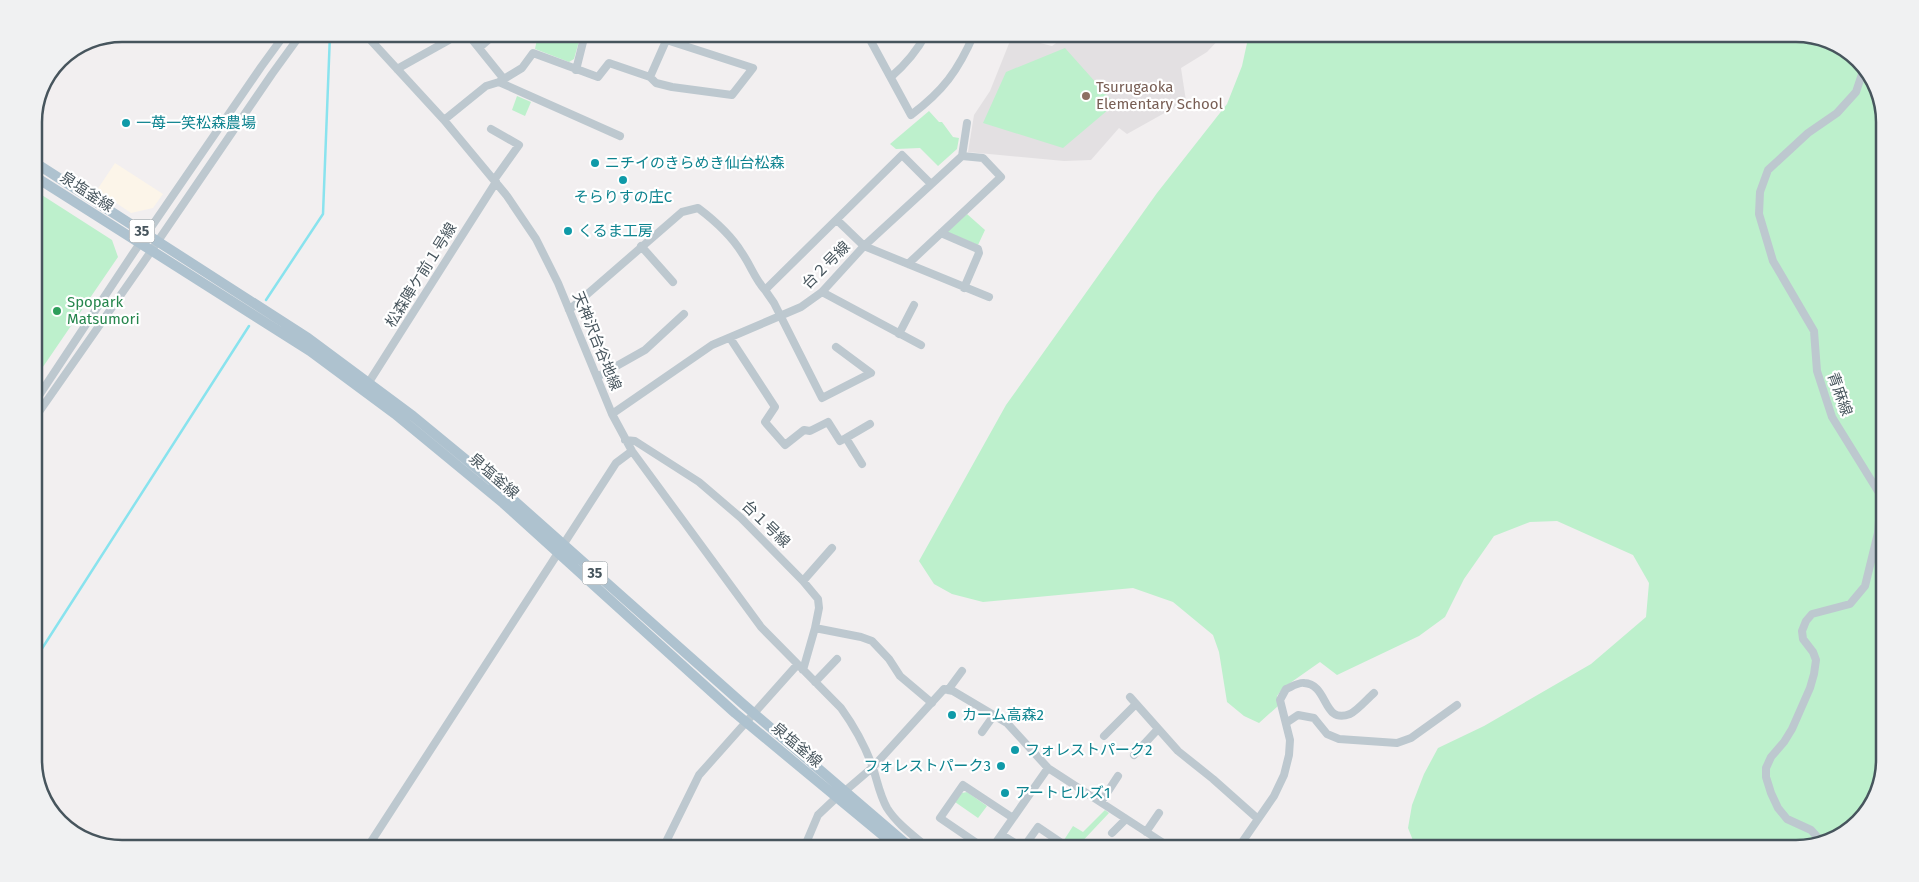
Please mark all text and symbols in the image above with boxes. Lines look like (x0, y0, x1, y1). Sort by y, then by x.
place label: Tsurugaoka Elementary School (1096, 78, 1224, 113)
marker: Tsurugaoka Elementary School (1080, 90, 1092, 102)
place label: 一苺一笑松森農場 (136, 114, 256, 132)
marker: 一苺一笑松森農場 (120, 117, 132, 129)
place label: ニチイのきらめき仙台松森 (605, 154, 785, 172)
marker: ニチイのきらめき仙台松森 (589, 157, 601, 169)
street label: 泉塩釜線 (57, 168, 117, 216)
marker: そらりすの庄C (617, 174, 629, 186)
place label: そらりすの庄C (574, 188, 673, 206)
street label: 松森陣ケ前１号線 (382, 219, 460, 331)
road number: 35 (130, 220, 154, 242)
place label: くるま工房 (578, 222, 653, 240)
marker: くるま工房 (562, 225, 574, 237)
street label: 台２号線 (798, 237, 854, 293)
street label: 天神沢台谷地線 (569, 289, 625, 393)
place label: Spopark Matsumori (67, 293, 140, 328)
marker: Spopark Matsumori (51, 305, 63, 317)
street label: 青麻線 (1824, 370, 1856, 418)
street label: 泉塩釜線 (465, 450, 523, 502)
street label: 台１号線 (738, 497, 794, 551)
road number: 35 (582, 562, 608, 584)
place label: カーム高森2 (962, 706, 1044, 724)
marker: カーム高森2 (946, 709, 958, 721)
street label: 泉塩釜線 (768, 719, 826, 771)
place label: フォレストパーク2 (1025, 741, 1152, 759)
marker: フォレストパーク2 (1009, 744, 1021, 756)
place label: フォレストパーク3 (864, 757, 991, 775)
marker: フォレストパーク3 (995, 760, 1007, 772)
place label: アートヒルズ1 (1015, 784, 1111, 802)
marker: アートヒルズ1 (999, 787, 1011, 799)

